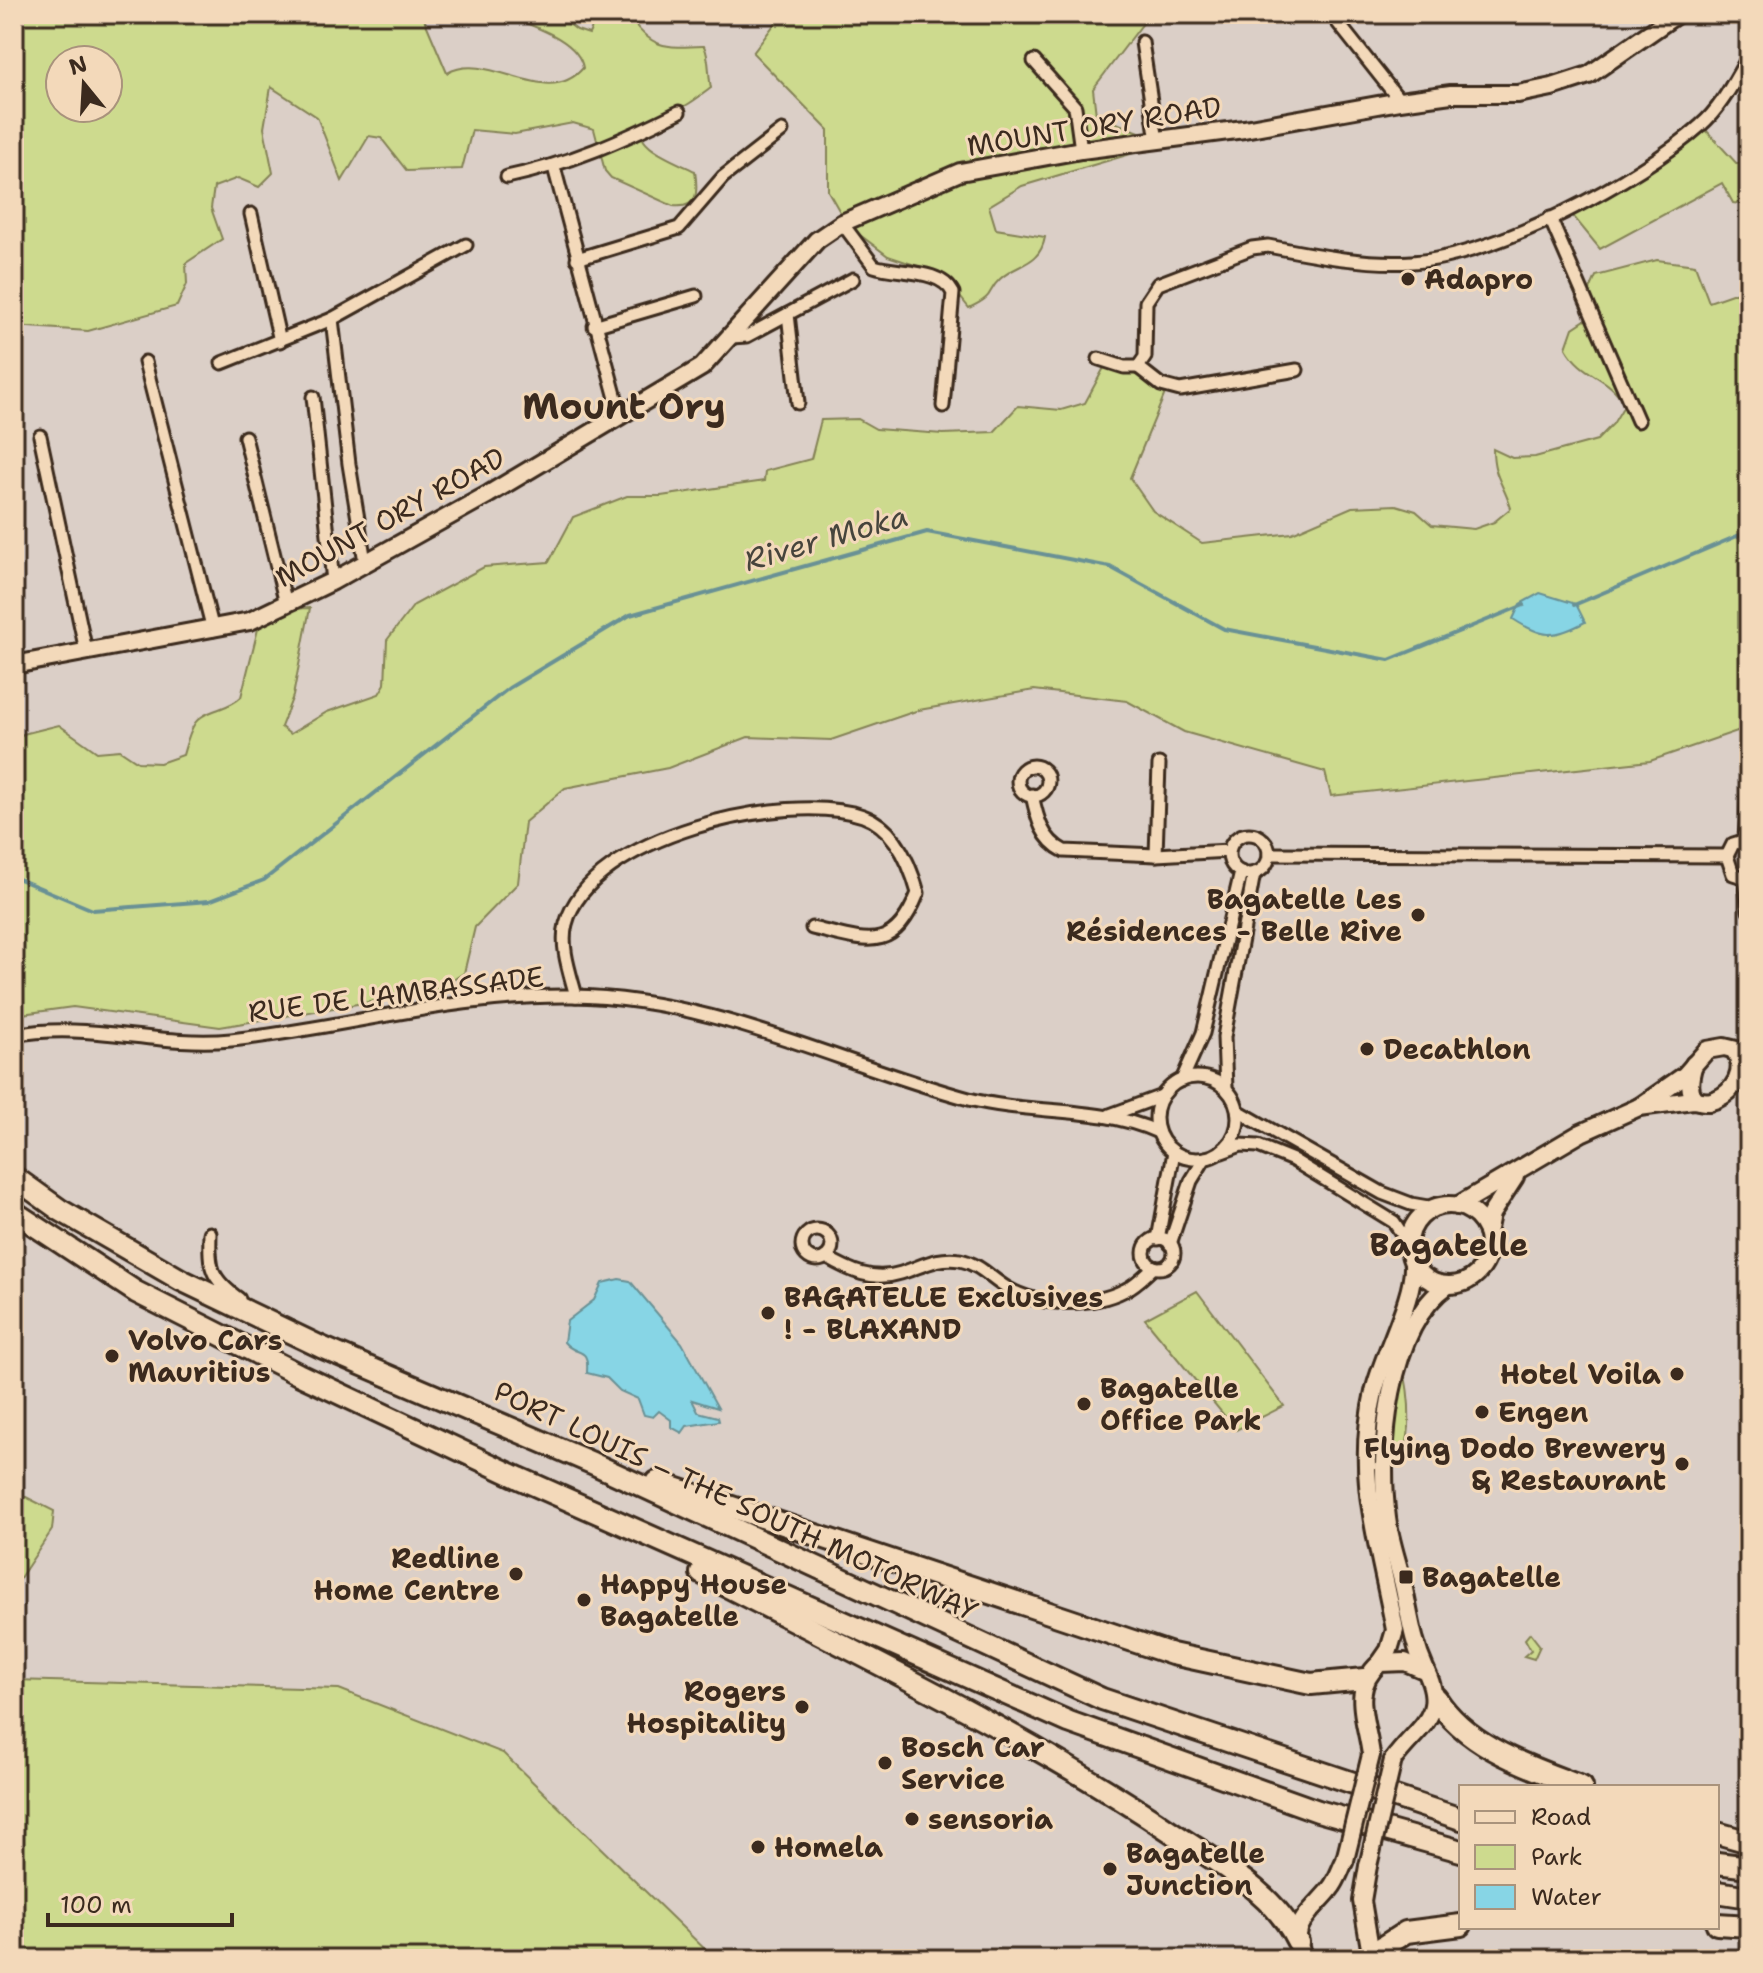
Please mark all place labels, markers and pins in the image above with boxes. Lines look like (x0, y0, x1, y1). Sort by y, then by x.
place label: Adapro (1424, 260, 1533, 298)
marker: Adapro (1399, 270, 1417, 288)
place label: Bagatelle Les Résidences - Belle Rive (1066, 880, 1402, 950)
marker: Bagatelle Les Résidences - Belle Rive (1409, 906, 1427, 924)
place label: Decathlon (1383, 1030, 1531, 1068)
marker: Decathlon (1358, 1040, 1376, 1058)
place label: BAGATELLE Exclusives ! - BLAXAND (784, 1278, 1103, 1348)
marker: BAGATELLE Exclusives ! - BLAXAND (759, 1304, 777, 1322)
place label: Volvo Cars Mauritius (128, 1321, 282, 1391)
marker: Volvo Cars Mauritius (103, 1347, 121, 1365)
place label: Hotel Voila (1500, 1355, 1661, 1393)
marker: Hotel Voila (1668, 1365, 1686, 1383)
place label: Bagatelle Office Park (1100, 1369, 1262, 1439)
place label: Engen (1498, 1393, 1588, 1431)
marker: Bagatelle Office Park (1075, 1395, 1093, 1413)
marker: Engen (1473, 1403, 1491, 1421)
place label: Flying Dodo Brewery & Restaurant (1364, 1429, 1666, 1499)
marker: Flying Dodo Brewery & Restaurant (1673, 1455, 1691, 1473)
place label: Redline Home Centre (314, 1539, 500, 1609)
place label: Bagatelle (1422, 1558, 1561, 1596)
marker: Redline Home Centre (507, 1565, 525, 1583)
place label: Happy House Bagatelle (600, 1565, 787, 1635)
marker: Bagatelle (1397, 1568, 1415, 1586)
marker: Happy House Bagatelle (575, 1591, 593, 1609)
place label: Rogers Hospitality (627, 1672, 786, 1742)
marker: Rogers Hospitality (793, 1698, 811, 1716)
place label: Bosch Car Service (901, 1728, 1045, 1798)
marker: Bosch Car Service (876, 1754, 894, 1772)
place label: sensoria (928, 1800, 1053, 1838)
marker: sensoria (903, 1810, 921, 1828)
place label: Homela (774, 1828, 883, 1866)
place label: Bagatelle Junction (1126, 1834, 1265, 1904)
marker: Homela (749, 1838, 767, 1856)
marker: Bagatelle Junction (1101, 1860, 1119, 1878)

